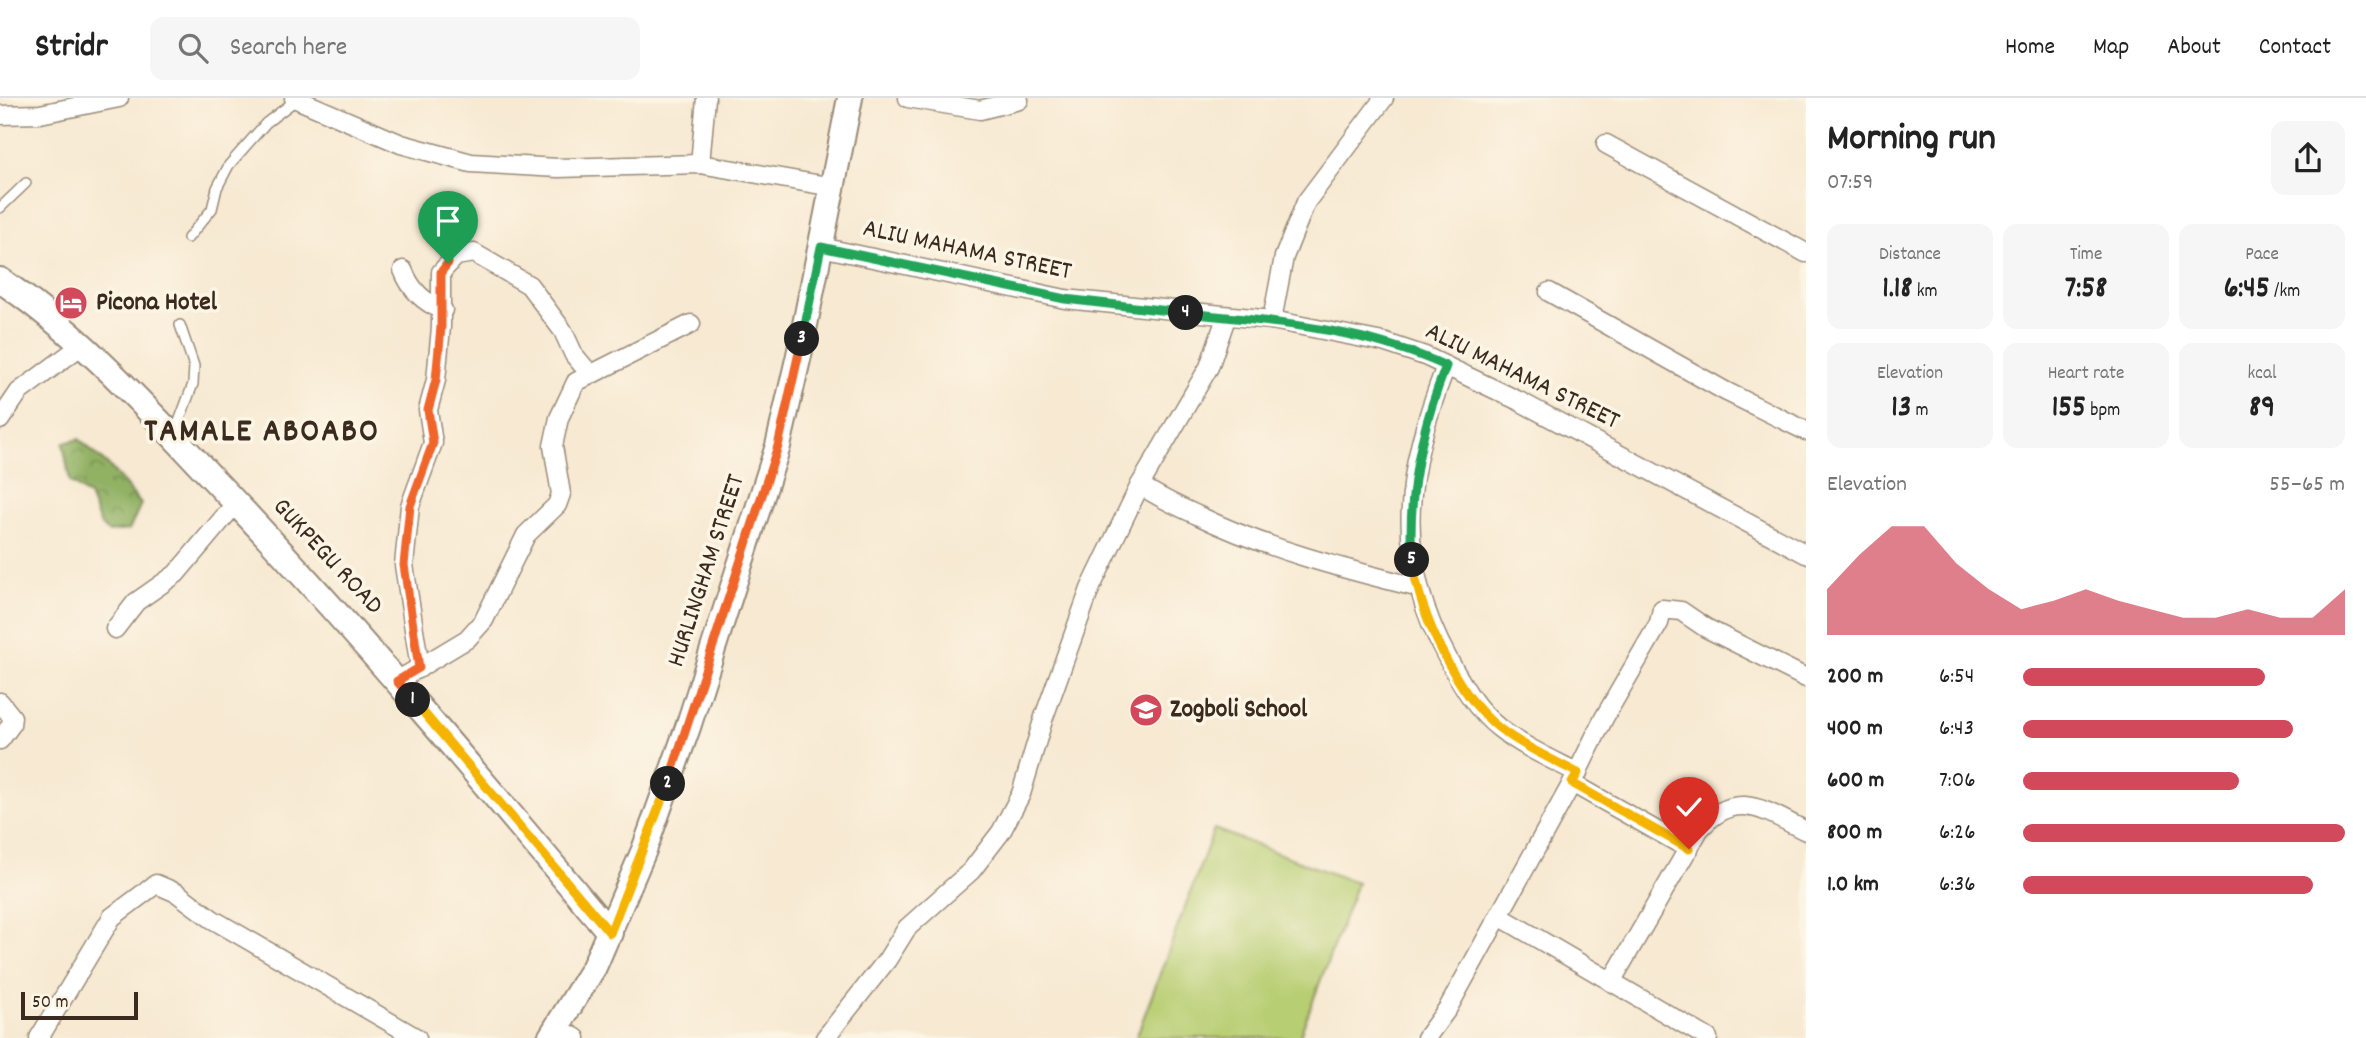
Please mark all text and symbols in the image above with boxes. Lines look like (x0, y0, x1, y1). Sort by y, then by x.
search box (150, 17, 640, 80)
text: Stridr (35, 25, 108, 72)
icon: search (174, 29, 212, 67)
text: Search here (230, 30, 347, 67)
text: Home (2005, 31, 2055, 65)
text: Map (2093, 31, 2129, 65)
text: About (2167, 31, 2221, 65)
text: Contact (2259, 31, 2331, 65)
text: Morning run (1827, 113, 1996, 168)
button: share (2271, 121, 2345, 195)
text: 07:59 (1827, 167, 1873, 200)
pin (418, 191, 478, 263)
icon: arrive (429, 202, 467, 240)
street label: ALIU MAHAMA STREET (859, 211, 1075, 291)
text: Distance (1879, 242, 1941, 269)
text: Time (2070, 242, 2102, 269)
text: Pace (2245, 242, 2279, 269)
text: 1.18 (1882, 269, 1912, 312)
text: 7:58 (2065, 269, 2107, 312)
text: 6:45 (2224, 269, 2270, 312)
text: km (1912, 279, 1938, 306)
text: /km (2270, 279, 2300, 306)
hotel icon: Picona Hotel (52, 284, 90, 322)
place label: Picona Hotel (96, 285, 218, 322)
pin: 4 (1168, 296, 1204, 330)
text: 4 (1182, 299, 1189, 326)
street label: ALIU MAHAMA STREET (1419, 314, 1626, 440)
pin: 3 (784, 322, 820, 356)
text: 3 (797, 325, 806, 352)
text: Elevation (1877, 361, 1943, 388)
text: Heart rate (2048, 361, 2124, 388)
text: kcal (2248, 361, 2276, 388)
text: 13 (1891, 388, 1911, 431)
text: 155 (2052, 388, 2086, 431)
text: 89 (2249, 388, 2275, 431)
text: m (1911, 398, 1929, 425)
text: bpm (2086, 398, 2120, 425)
district label: TAMALE ABOABO (144, 410, 380, 457)
street label: HURLINGHAM STREET (658, 469, 756, 672)
text: Elevation (1827, 469, 1907, 502)
text: 55–65 m (2269, 469, 2345, 502)
street label: GUKPEGU ROAD (263, 490, 391, 624)
pin: 5 (1394, 542, 1430, 578)
text: 5 (1407, 546, 1416, 573)
text: 200 m (1827, 661, 1883, 694)
text: 6:54 (1939, 661, 1974, 694)
pin: 1 (396, 682, 430, 718)
text: 1 (410, 686, 415, 713)
school or university icon: Zogboli School (1127, 691, 1165, 729)
place label: Zogboli School (1170, 692, 1308, 729)
text: 400 m (1827, 713, 1883, 746)
text: 6:43 (1939, 713, 1974, 746)
text: 600 m (1827, 765, 1884, 798)
text: 7:06 (1939, 765, 1975, 798)
pin: 2 (650, 766, 686, 802)
text: 2 (663, 770, 672, 797)
pin (1659, 777, 1719, 849)
icon: check (1670, 788, 1708, 826)
text: 800 m (1827, 817, 1882, 850)
text: 6:26 (1939, 817, 1975, 850)
text: 1.0 km (1827, 869, 1879, 902)
text: 6:36 (1939, 869, 1976, 902)
scale bar (21, 989, 138, 1021)
text: 50 m (32, 990, 69, 1017)

